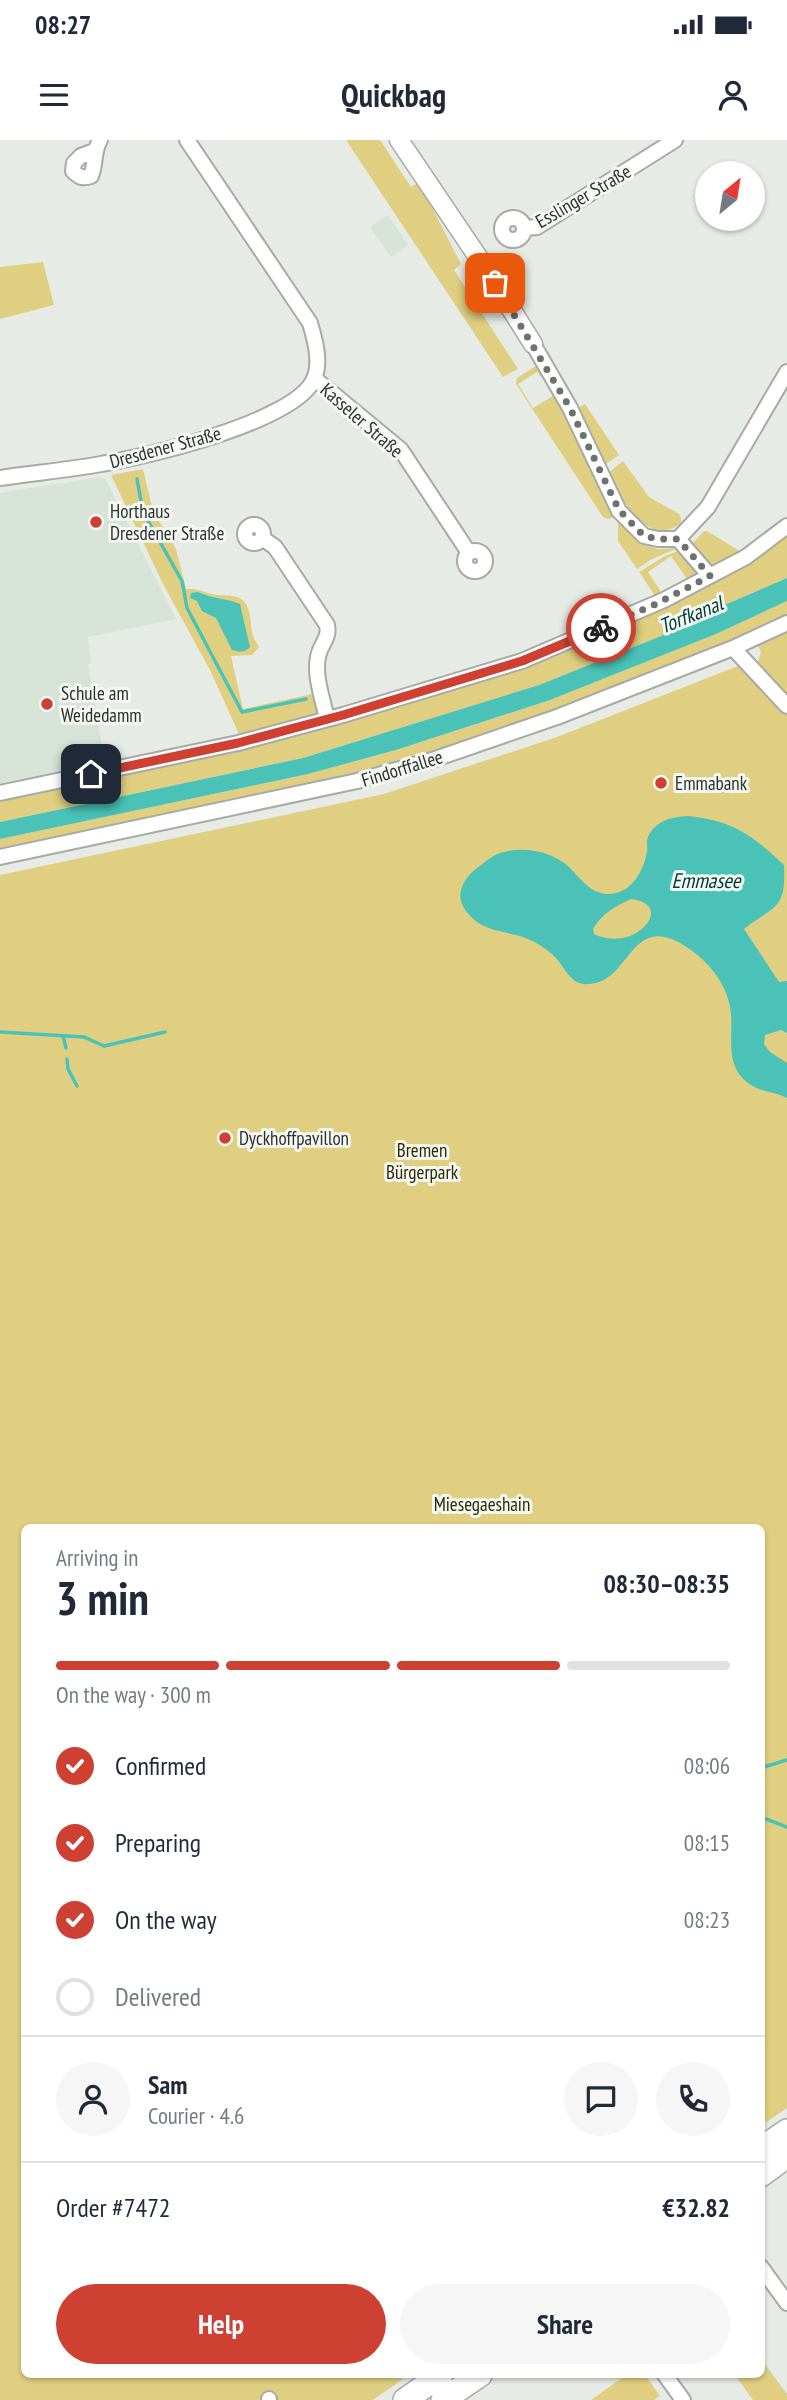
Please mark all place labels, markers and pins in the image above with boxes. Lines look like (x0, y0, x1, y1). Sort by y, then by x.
pin (465, 253, 525, 313)
place label: Horthaus Dresdener Straße (110, 499, 224, 545)
marker: Horthaus Dresdener Straße (88, 514, 104, 530)
place label: Schule am Weidedamm (61, 681, 142, 727)
marker: Schule am Weidedamm (39, 696, 55, 712)
pin (61, 744, 121, 804)
place label: Emmabank (675, 771, 748, 795)
marker: Emmabank (653, 775, 669, 791)
place label: Dyckhoffpavillon (239, 1126, 349, 1150)
marker: Dyckhoffpavillon (217, 1130, 233, 1146)

